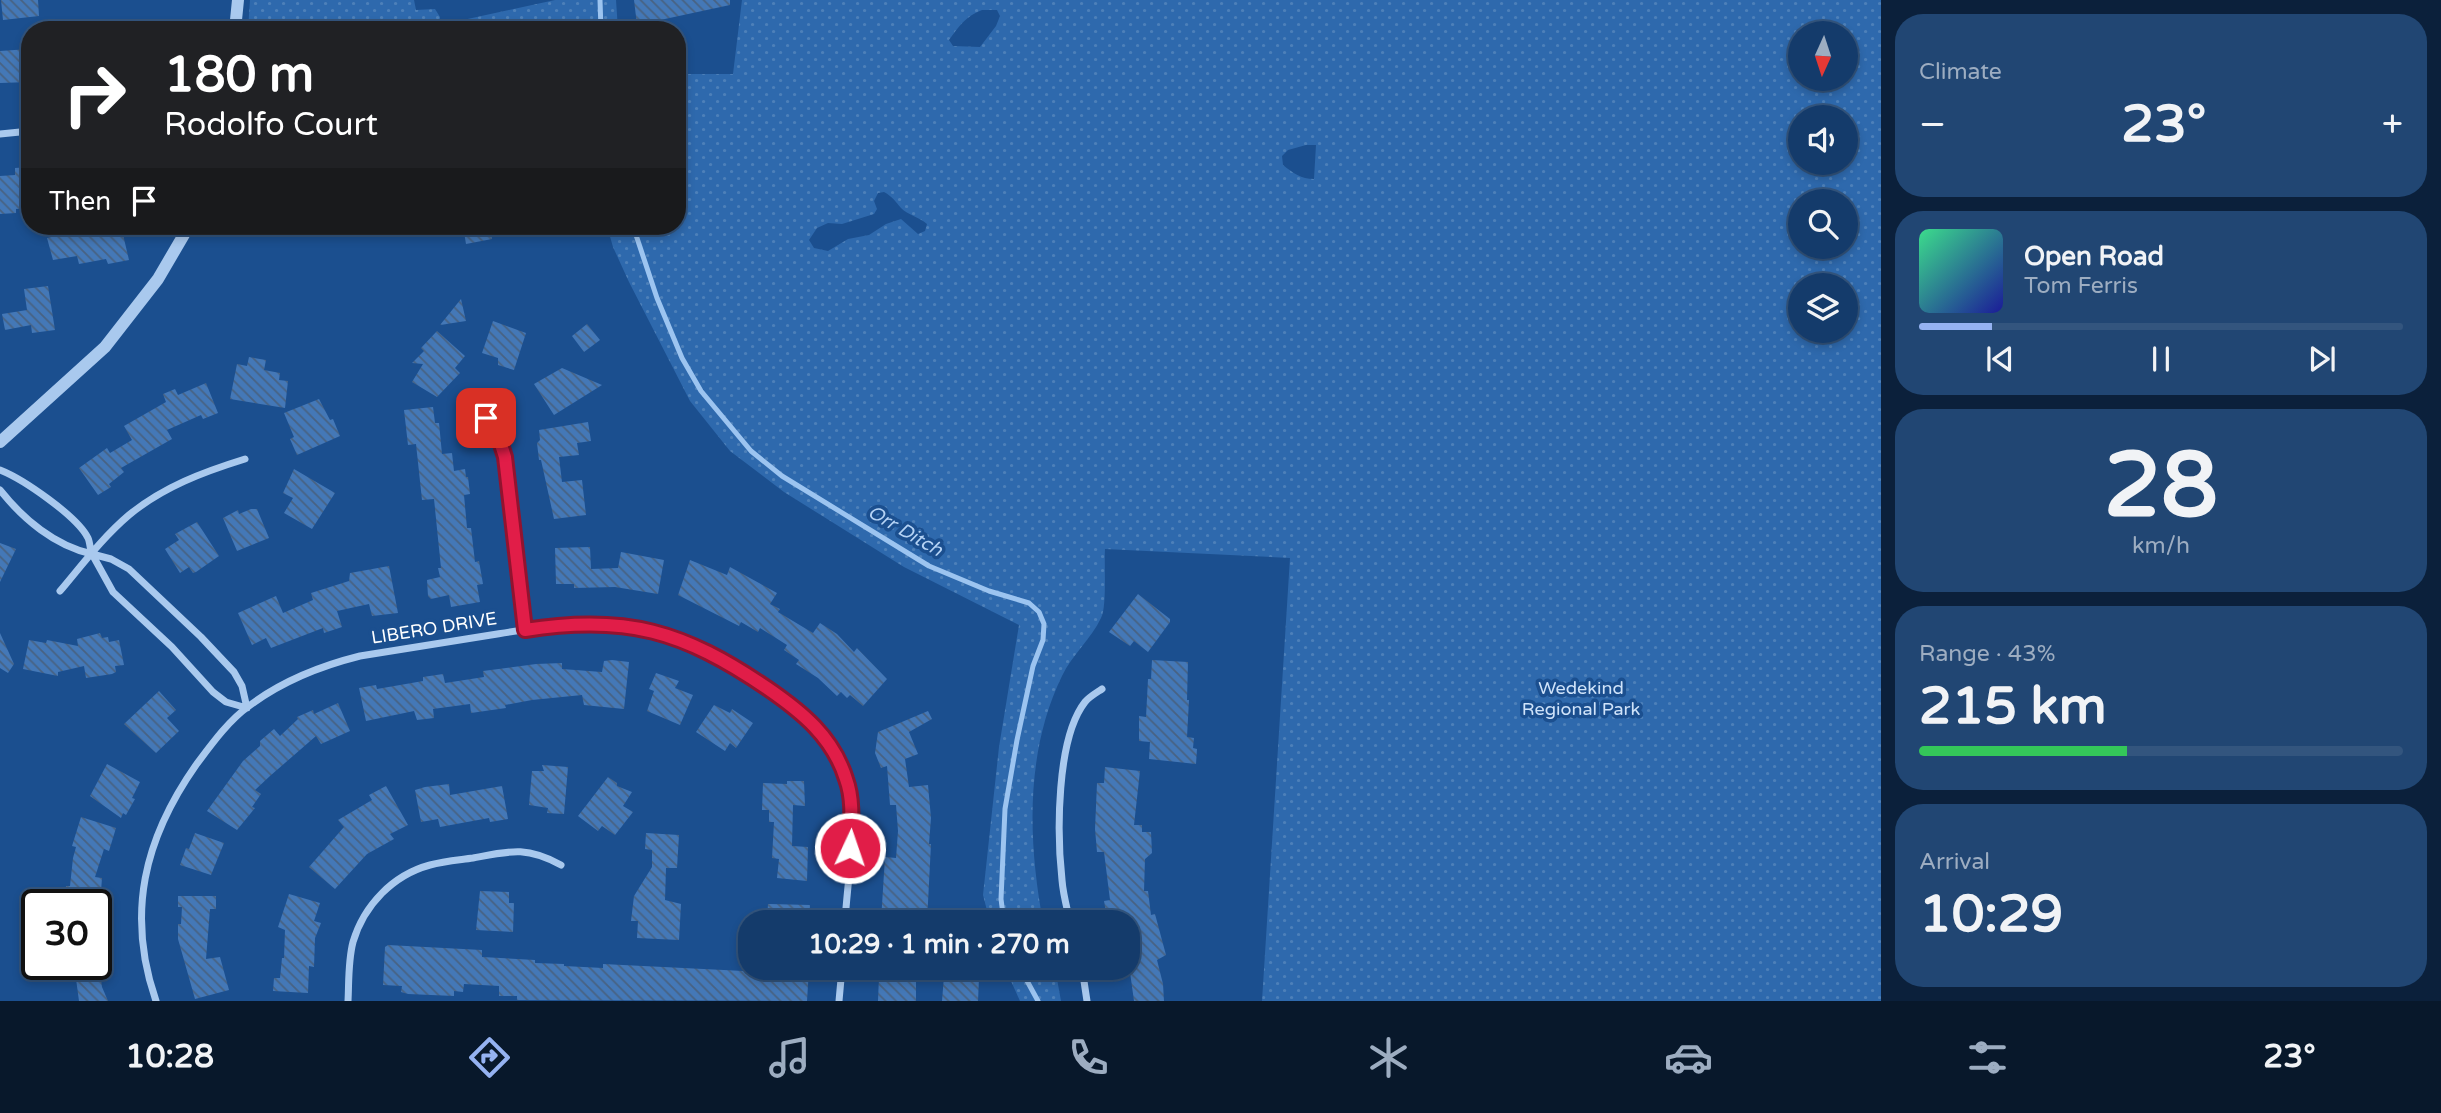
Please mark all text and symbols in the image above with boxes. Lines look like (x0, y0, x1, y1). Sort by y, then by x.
north arrow (1788, 21, 1858, 91)
map controls (1788, 21, 1858, 343)
text: 180 m (164, 46, 314, 105)
icon: right (49, 49, 140, 140)
text: Climate (1919, 58, 2002, 86)
text: 23° (2121, 93, 2206, 156)
text: − (1919, 102, 1946, 148)
text: + (2382, 102, 2403, 148)
button: sound (1788, 105, 1858, 175)
text: Rodolfo Court (164, 106, 378, 144)
icon: arrive (125, 182, 163, 220)
text: Then (49, 186, 111, 217)
button: search (1788, 189, 1858, 259)
text: Open Road (2024, 241, 2164, 272)
text: Tom Ferris (2024, 272, 2138, 300)
button: layers (1788, 273, 1858, 343)
icon: previous (1981, 340, 2019, 378)
icon: pause (2142, 340, 2180, 378)
icon: next (2303, 340, 2341, 378)
pin (456, 388, 516, 448)
icon: arrive (467, 399, 505, 437)
text: 28 (2104, 431, 2218, 541)
water label: Orr Ditch (864, 501, 947, 561)
text: km/h (2132, 532, 2190, 560)
street label: LIBERO DRIVE (370, 607, 498, 649)
text: Range · 43% (1919, 640, 2055, 668)
text: 215 km (1919, 675, 2107, 738)
park label: Wedekind Regional Park (1522, 677, 1640, 720)
position arrow (813, 811, 887, 885)
text: Arrival (1919, 848, 1990, 876)
text: 10:29 (1919, 883, 2063, 946)
speed limit sign: 30 (21, 889, 112, 980)
text: 10:29 · 1 min · 270 m (808, 929, 1070, 960)
icon: directions (465, 1033, 514, 1082)
icon: music (765, 1033, 814, 1082)
icon: phone (1064, 1033, 1113, 1082)
icon: climate (1364, 1033, 1413, 1082)
icon: car (1664, 1033, 1713, 1082)
icon: filters (1963, 1033, 2012, 1082)
text: 10:28 (125, 1038, 214, 1076)
text: 23° (2263, 1038, 2316, 1076)

